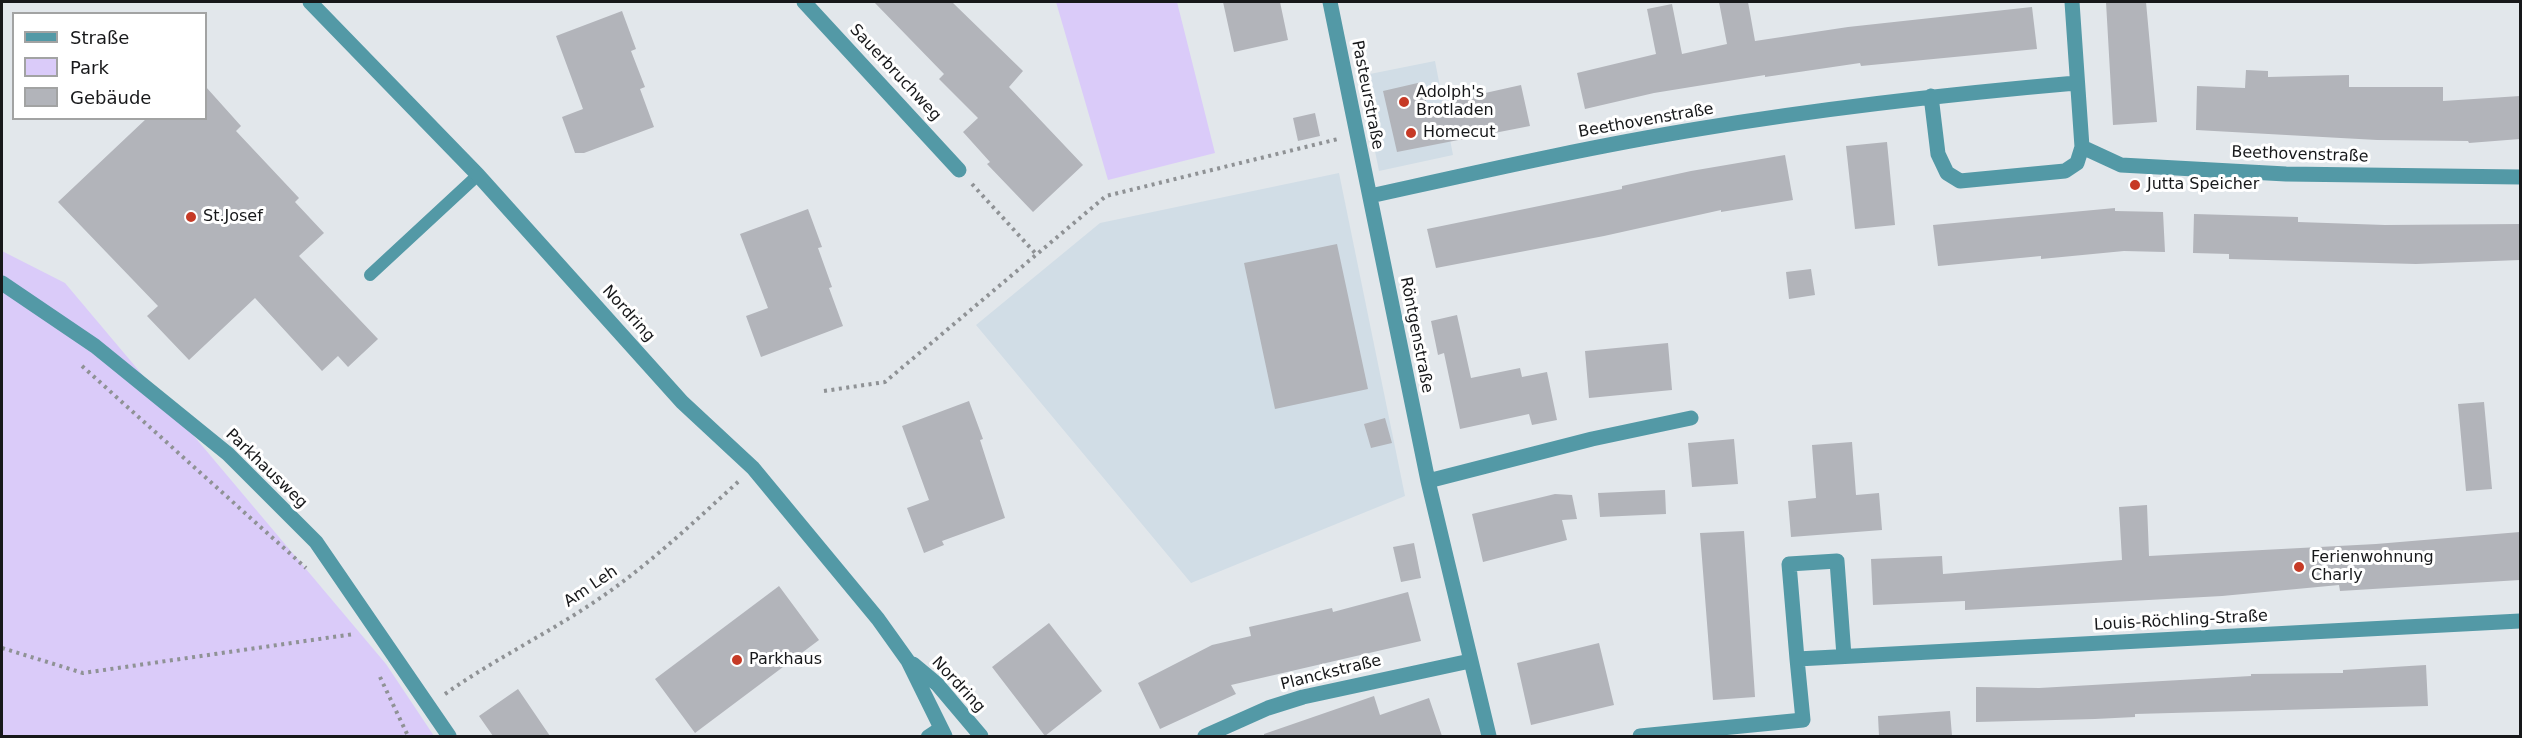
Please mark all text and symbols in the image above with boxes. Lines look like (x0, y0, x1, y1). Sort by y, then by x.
legend (12, 12, 207, 120)
street label: Sauerbruchweg (845, 21, 945, 125)
text: Straße (70, 27, 129, 48)
street label: Pasteurstraße (1347, 39, 1387, 151)
text: Park (70, 57, 109, 78)
place label: Adolph's Brotladen (1416, 83, 1494, 121)
text: Gebäude (70, 87, 151, 108)
marker: Adolph's Brotladen (1397, 95, 1411, 109)
street label: Beethovenstraße (1577, 100, 1715, 142)
place label: Homecut (1423, 123, 1495, 143)
marker: Homecut (1404, 126, 1418, 140)
street label: Beethovenstraße (2231, 143, 2369, 167)
place label: Jutta Speicher (2147, 175, 2259, 195)
marker: Jutta Speicher (2128, 178, 2142, 192)
place label: St.Josef (203, 207, 263, 227)
marker: St.Josef (184, 210, 198, 224)
street label: Röntgenstraße (1395, 275, 1437, 395)
street label: Nordring (598, 282, 658, 346)
street label: Parkhausweg (221, 425, 311, 513)
place label: Ferienwohnung Charly (2311, 548, 2434, 586)
marker: Ferienwohnung Charly (2292, 560, 2306, 574)
street label: Am Leh (561, 562, 621, 612)
street label: Louis-Röchling-Straße (2094, 607, 2268, 635)
place label: Parkhaus (749, 650, 822, 670)
street label: Planckstraße (1279, 651, 1383, 695)
marker: Parkhaus (730, 653, 744, 667)
street label: Nordring (927, 653, 989, 717)

